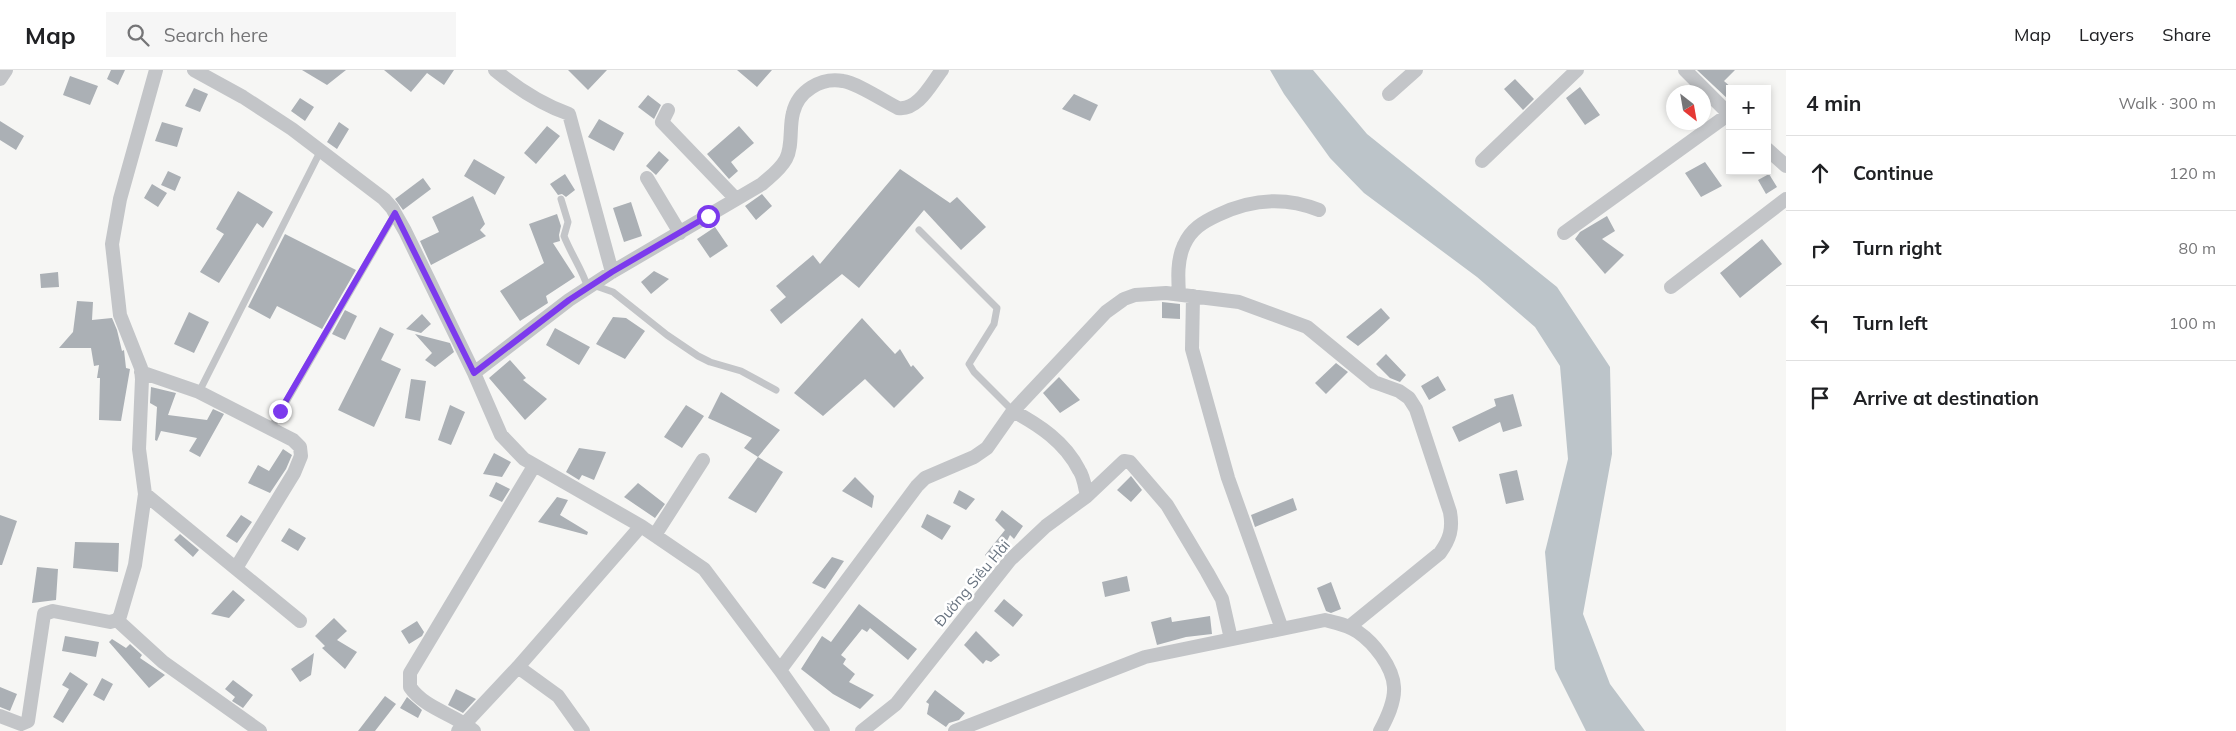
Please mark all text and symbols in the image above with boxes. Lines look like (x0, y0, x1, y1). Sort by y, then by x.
search box (106, 12, 456, 57)
text: Map (25, 20, 76, 50)
icon: search (124, 21, 152, 49)
text: Search here (164, 23, 268, 47)
text: Map (2014, 23, 2051, 46)
text: Layers (2079, 23, 2134, 46)
text: Share (2162, 23, 2211, 46)
north arrow (1666, 85, 1711, 130)
map controls (1726, 85, 1771, 175)
button: + (1726, 85, 1771, 130)
text: 4 min (1806, 90, 1861, 116)
text: Walk · 300 m (2118, 93, 2216, 113)
button: − (1726, 130, 1771, 175)
icon: ahead (1806, 159, 1834, 187)
text: Continue (1853, 161, 1933, 185)
text: 120 m (2169, 163, 2216, 183)
route start (697, 205, 720, 228)
icon: right (1806, 234, 1834, 262)
text: Turn right (1853, 236, 1942, 260)
text: 80 m (2179, 238, 2216, 258)
icon: left (1806, 309, 1834, 337)
text: Turn left (1853, 311, 1928, 335)
text: 100 m (2169, 313, 2216, 333)
icon: arrive (1806, 384, 1834, 412)
text: Arrive at destination (1853, 386, 2039, 410)
route end (269, 400, 292, 423)
street label: Đường Siêu Hài (930, 536, 1014, 630)

